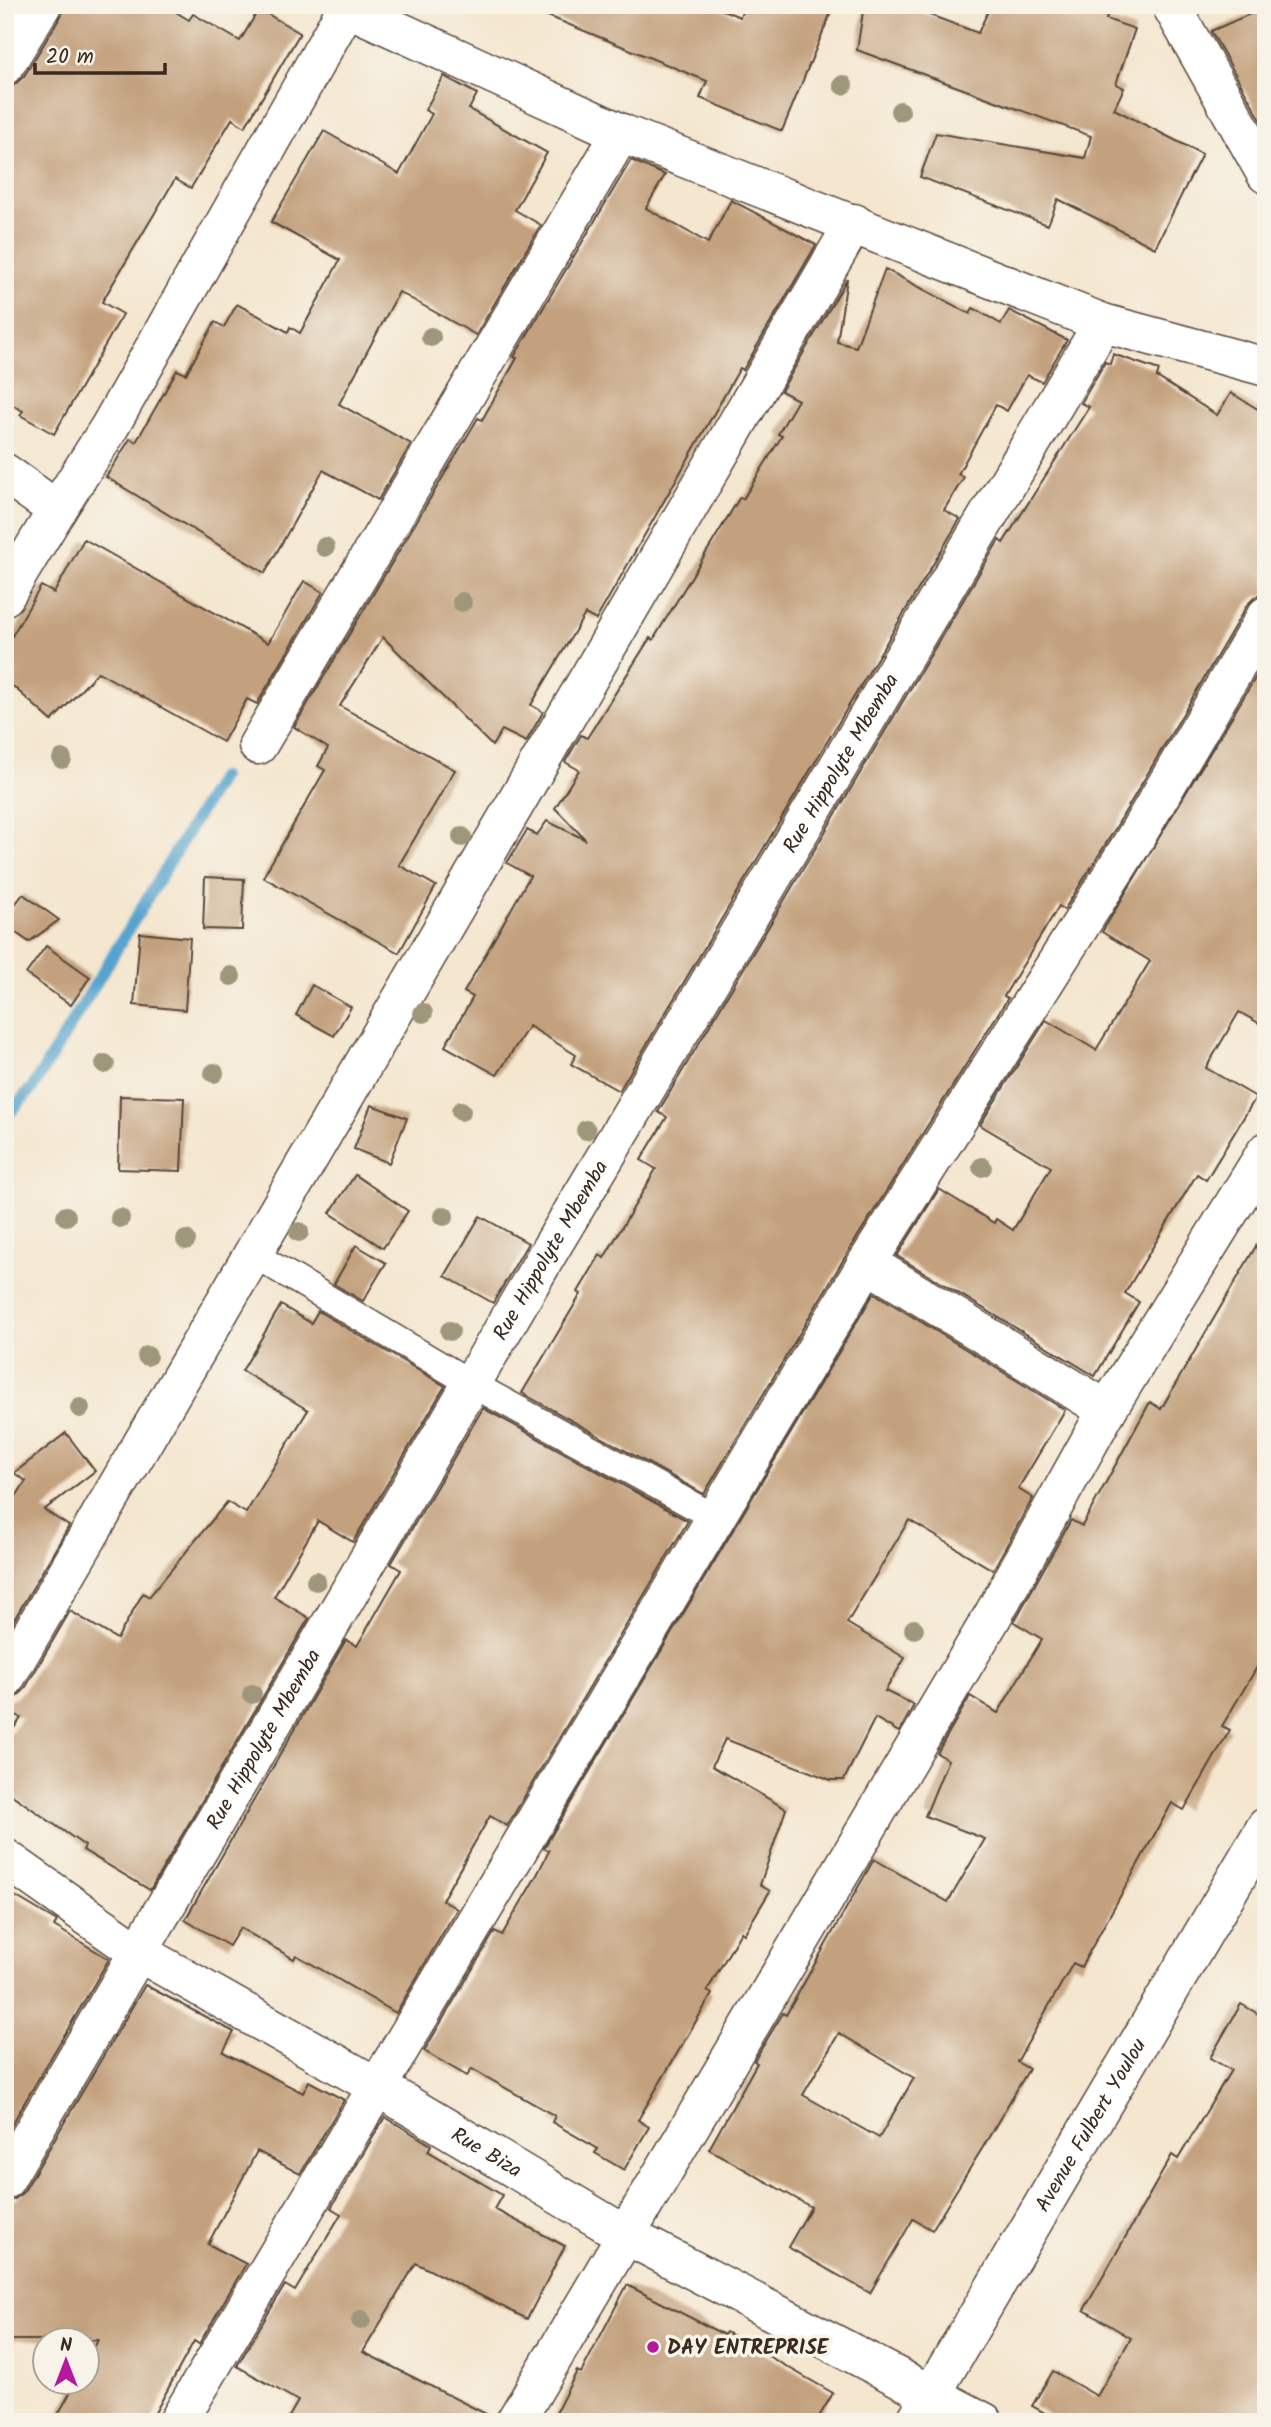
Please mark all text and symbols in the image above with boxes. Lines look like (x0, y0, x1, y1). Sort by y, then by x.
scale bar (35, 32, 164, 76)
text: 20 m (46, 41, 94, 74)
street label: Rue Hippolyte Mbemba (775, 667, 908, 860)
street label: Rue Hippolyte Mbemba (485, 1154, 618, 1347)
street label: Rue Hippolyte Mbemba (199, 1643, 331, 1836)
street label: Avenue Fulbert Youlou (1027, 2032, 1156, 2219)
street label: Rue Biza (444, 2119, 528, 2187)
north arrow (32, 2326, 102, 2396)
text: N (60, 2331, 72, 2361)
place label: DAY ENTREPRISE (667, 2332, 830, 2365)
marker: DAY ENTREPRISE (645, 2339, 661, 2355)

